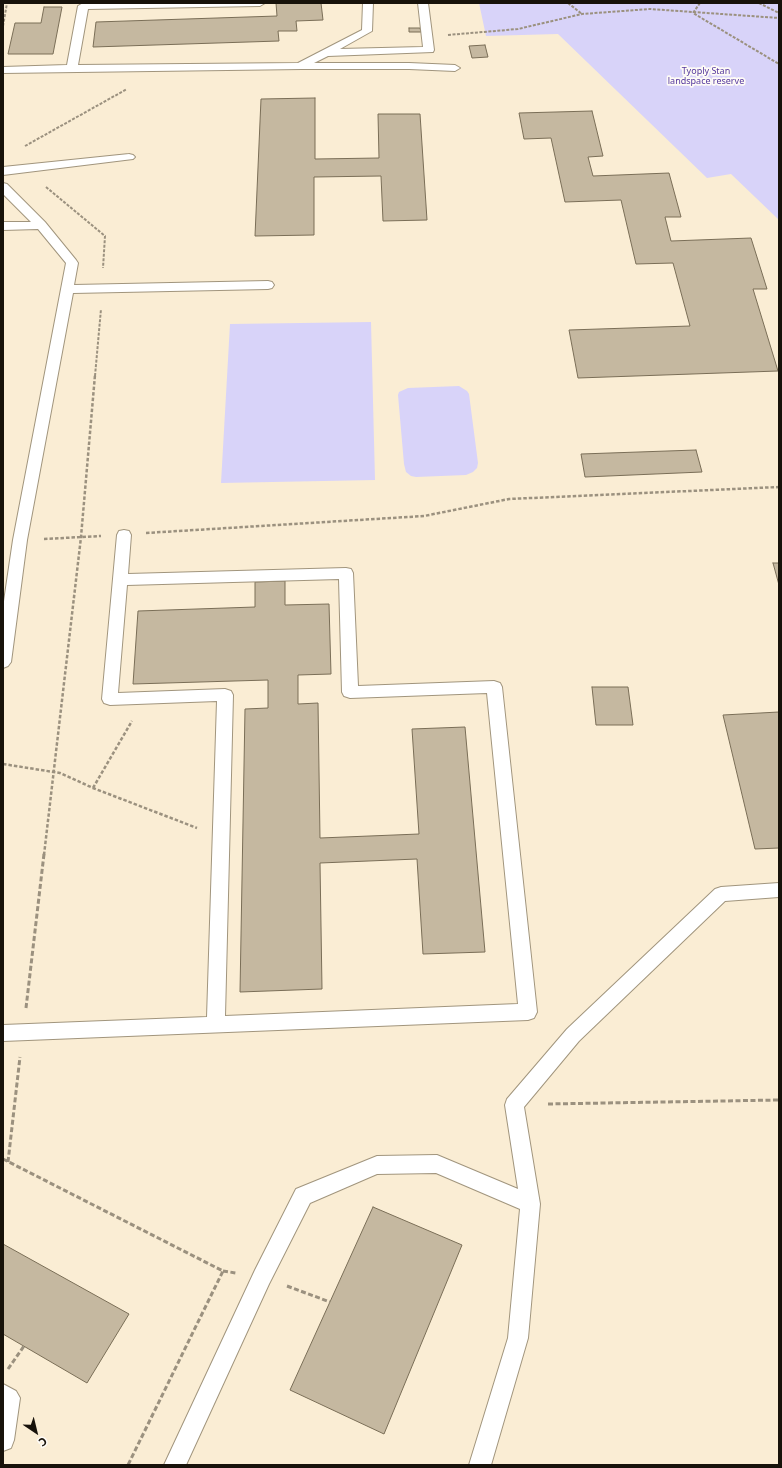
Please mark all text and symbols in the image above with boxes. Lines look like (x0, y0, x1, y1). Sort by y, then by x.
park label: Tyoply Stan landspace reserve (668, 66, 744, 87)
north arrow (16, 1412, 56, 1452)
text: С (36, 1434, 50, 1450)

